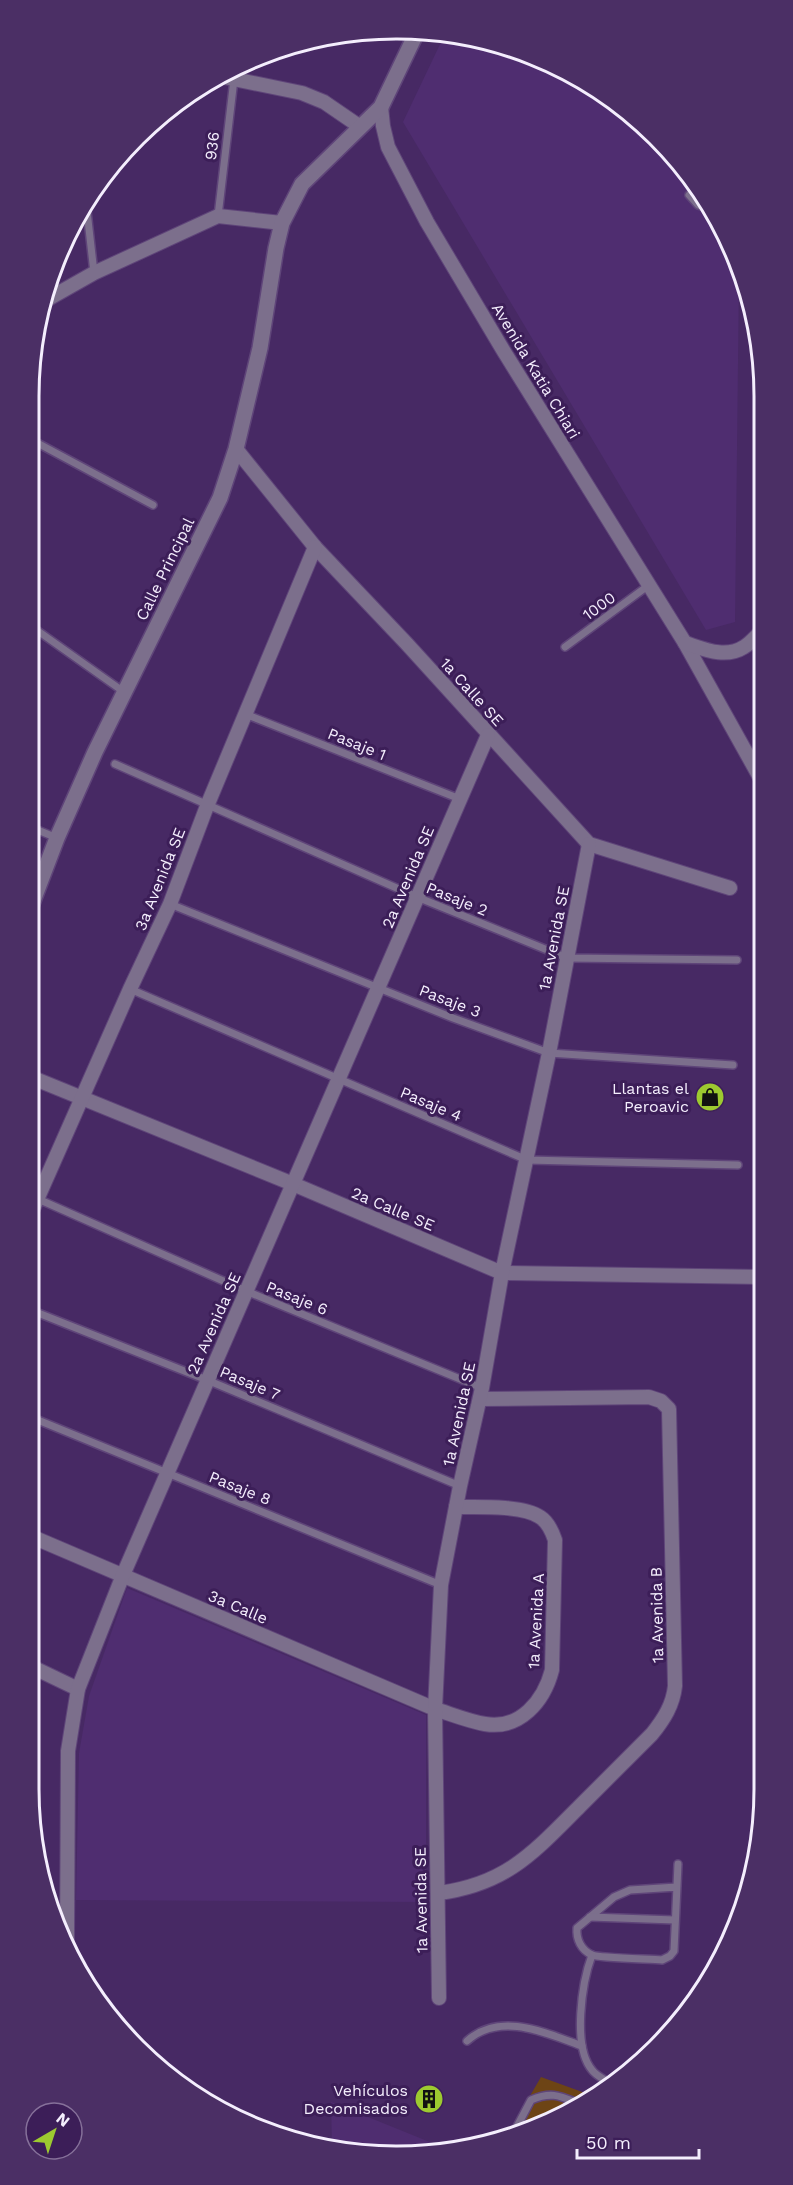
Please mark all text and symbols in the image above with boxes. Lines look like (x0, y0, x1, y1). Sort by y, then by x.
street label: 936 (201, 131, 223, 161)
street label: Avenida Katia Chiari (488, 300, 584, 442)
street label: Calle Principal (132, 514, 198, 624)
street label: 1000 (579, 588, 619, 624)
street label: 1a Calle SE (436, 654, 508, 730)
street label: Pasaje 1 (325, 724, 389, 764)
street label: 2a Avenida SE (378, 823, 438, 931)
street label: 3a Avenida SE (131, 825, 189, 933)
street label: Pasaje 2 (424, 878, 490, 920)
street label: 1a Avenida SE (535, 884, 573, 992)
street label: Pasaje 3 (416, 981, 484, 1021)
place label: Llantas el Peroavic (612, 1079, 689, 1116)
shop icon: Llantas el Peroavic (694, 1081, 726, 1113)
street label: Pasaje 4 (397, 1083, 465, 1126)
street label: 2a Calle SE (349, 1183, 437, 1235)
street label: 2a Avenida SE (183, 1269, 245, 1377)
street label: Pasaje 6 (263, 1277, 331, 1319)
street label: 1a Avenida SE (439, 1360, 479, 1468)
street label: Pasaje 7 (217, 1362, 283, 1404)
street label: Pasaje 8 (206, 1467, 274, 1509)
street label: 1a Avenida B (647, 1567, 667, 1663)
street label: 1a Avenida A (524, 1572, 548, 1669)
street label: 3a Calle (206, 1586, 270, 1628)
street label: 1a Avenida SE (411, 1847, 431, 1953)
place label: Vehículos Decomisados (304, 2081, 408, 2118)
building icon: Vehículos Decomisados (413, 2083, 445, 2115)
north arrow (24, 2101, 84, 2161)
text: N (53, 2109, 74, 2131)
scale bar (577, 2122, 698, 2160)
text: 50 m (586, 2132, 631, 2153)

